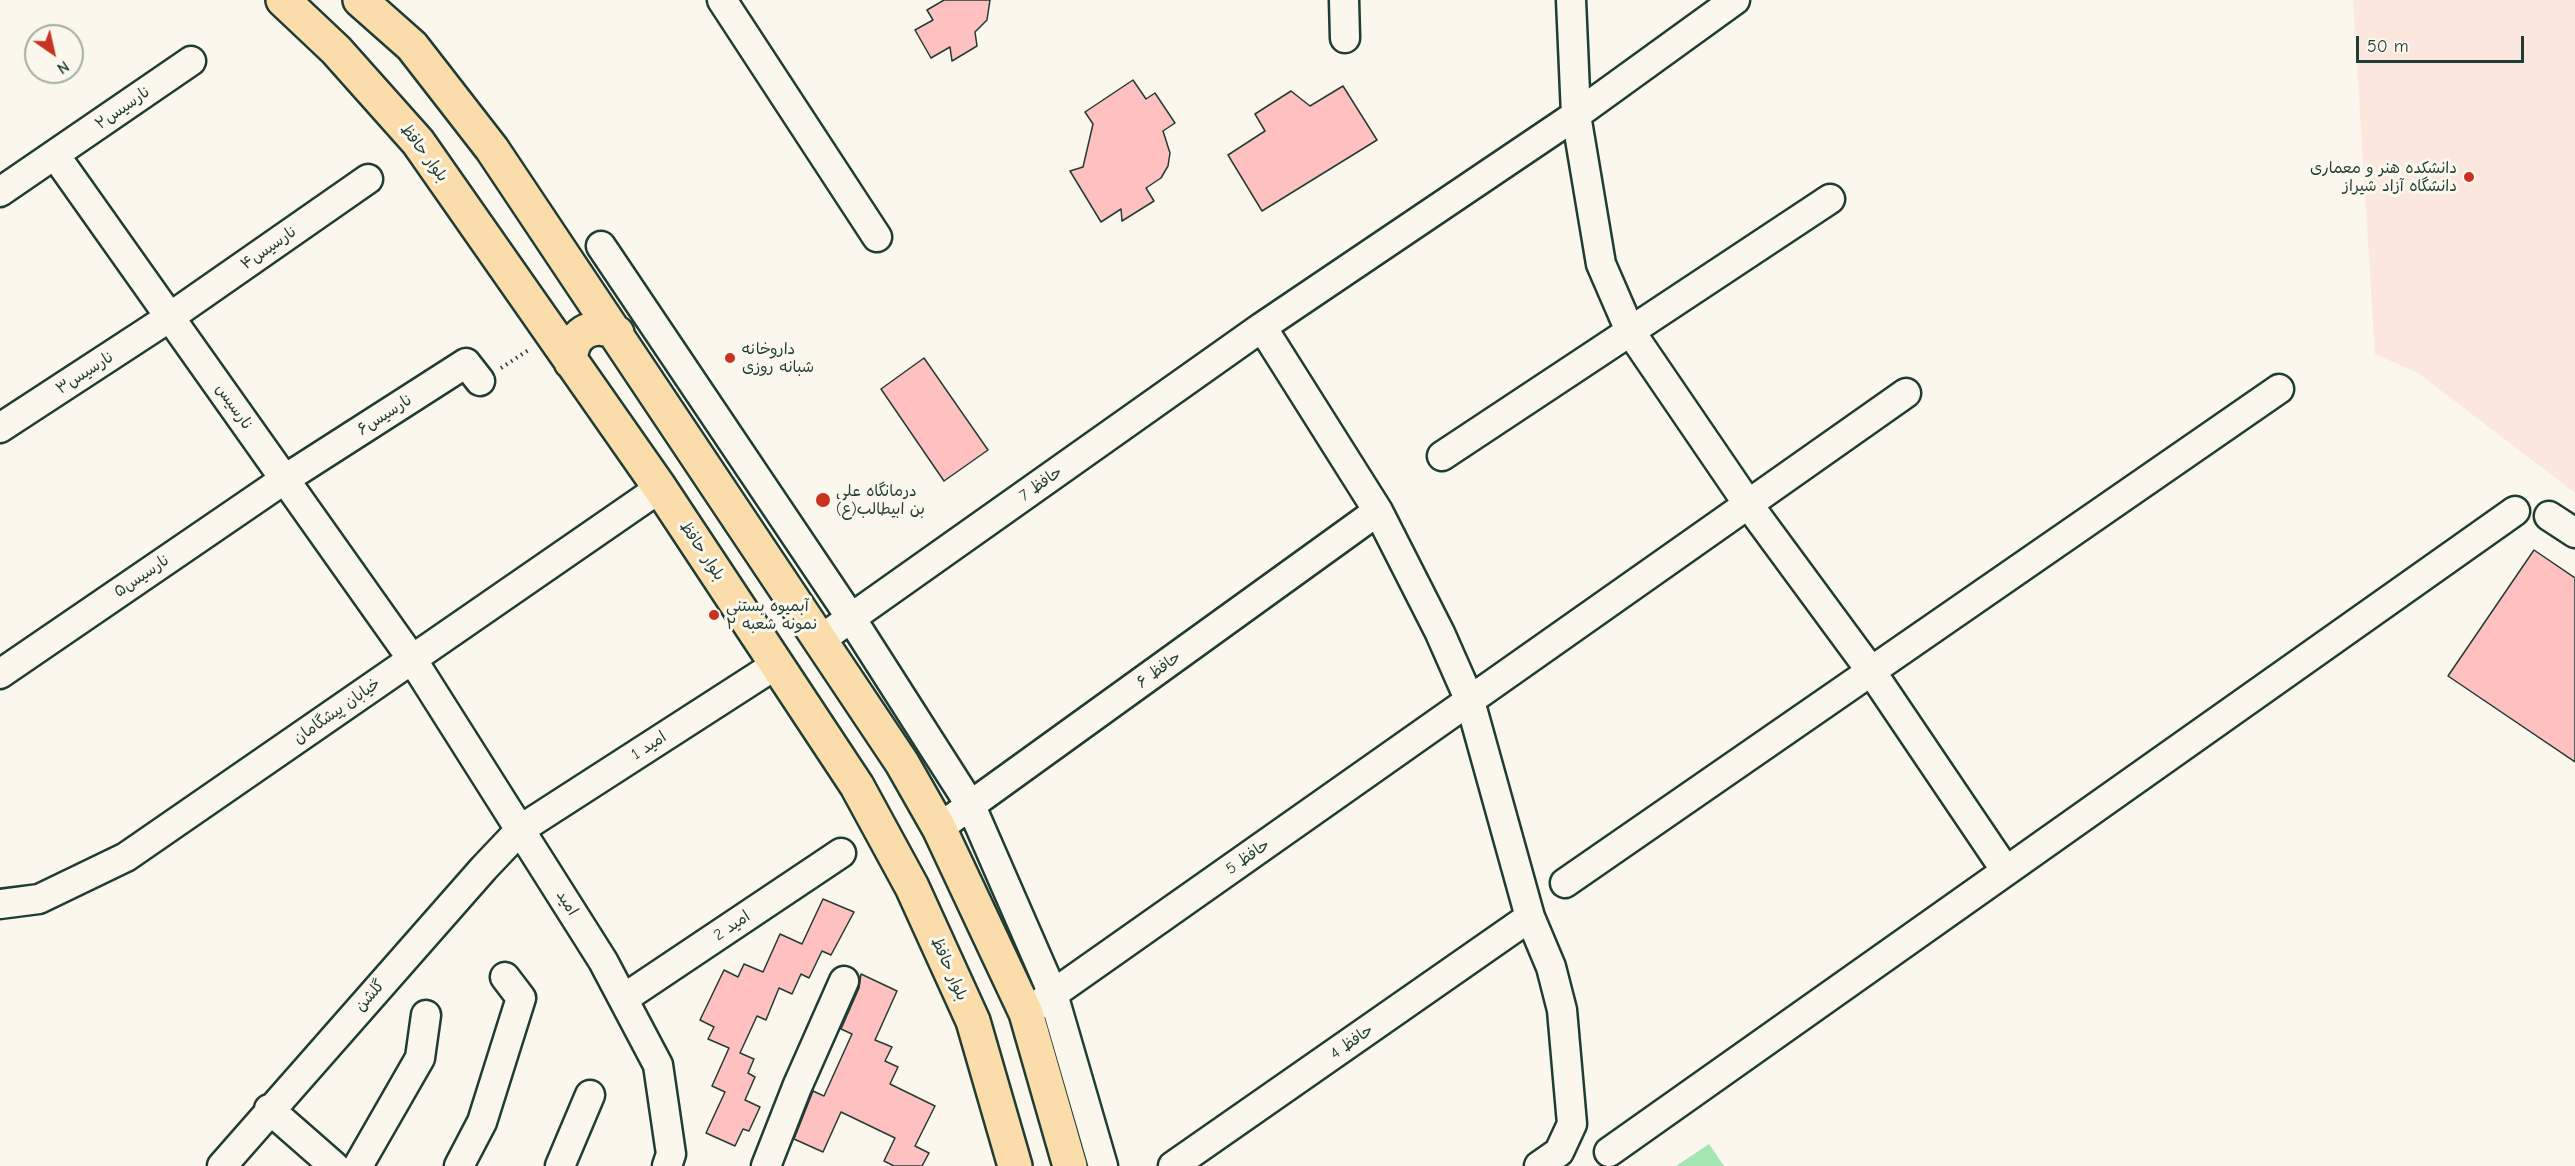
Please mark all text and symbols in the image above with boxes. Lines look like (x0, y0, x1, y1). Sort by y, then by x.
north arrow (24, 24, 84, 84)
scale bar (2359, 24, 2527, 62)
text: 50 m (2367, 36, 2409, 57)
text: N (54, 57, 72, 78)
street label: نارسیس۲ (92, 82, 154, 134)
street label: بلوار حافظ (396, 120, 452, 186)
place label: دانشکده هنر و معماری دانشگاه آزاد شیراز (2310, 158, 2457, 196)
marker: دانشکده هنر و معماری دانشگاه آزاد شیراز (2462, 170, 2476, 184)
street label: نارسیس۴ (237, 222, 301, 274)
place label: داروخانه شبانه روزی (742, 339, 814, 377)
street label: نارسیس۳ (52, 347, 118, 399)
marker: داروخانه شبانه روزی (723, 351, 737, 365)
street label: نارسیس (211, 380, 257, 434)
street label: نارسیس۶ (354, 390, 416, 440)
street label: حافظ 7 (1016, 462, 1066, 506)
place label: درمانگاه علی بن ابیطالب(ع) (836, 481, 925, 519)
marker: درمانگاه علی بن ابیطالب(ع) (814, 491, 832, 509)
street label: بلوار حافظ (675, 518, 729, 584)
street label: نارسیس۵ (110, 550, 174, 602)
place label: آبمیوه بستنی نمونه شعبه ۲ (726, 596, 818, 634)
marker: آبمیوه بستنی نمونه شعبه ۲ (707, 608, 721, 622)
street label: حافظ ۶ (1133, 647, 1185, 693)
street label: خیابان پیشگامان (290, 674, 384, 748)
street label: امید 1 (628, 728, 670, 764)
street label: حافظ 5 (1222, 835, 1274, 879)
street label: امید (552, 887, 582, 919)
street label: امید 2 (710, 907, 754, 945)
street label: بلوار حافظ (927, 934, 971, 1004)
street label: گلشن (351, 976, 389, 1016)
street label: حافظ 4 (1327, 1020, 1377, 1064)

